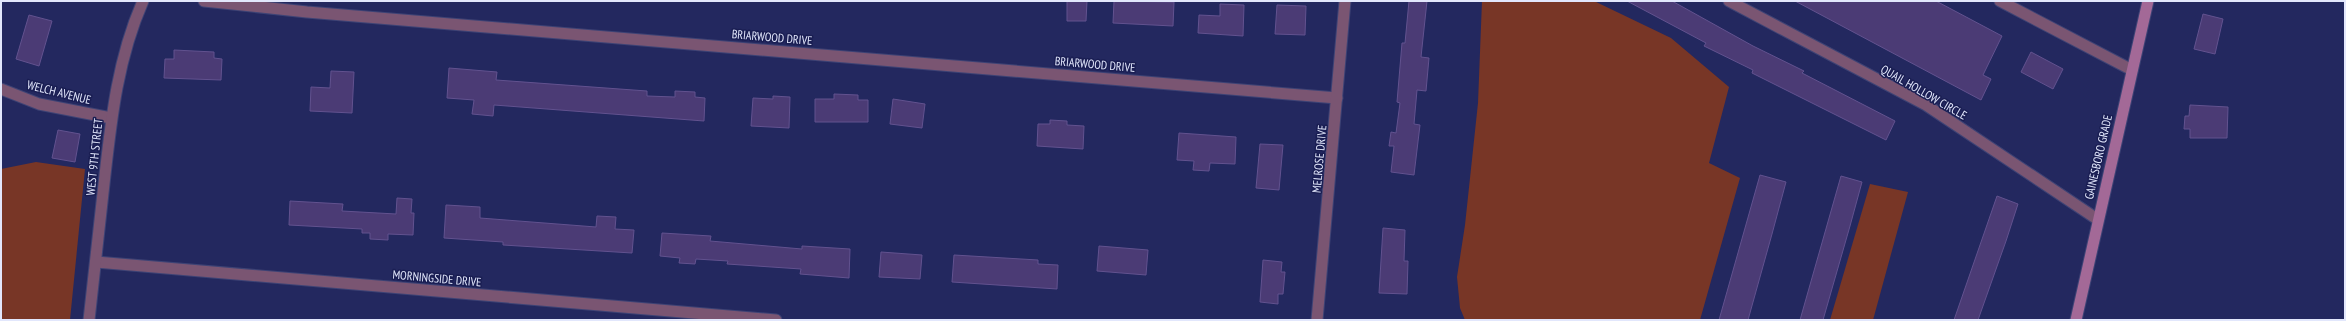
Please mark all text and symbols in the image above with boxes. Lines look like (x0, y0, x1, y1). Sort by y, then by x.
street label: BRIARWOOD DRIVE (731, 26, 813, 48)
street label: BRIARWOOD DRIVE (1054, 53, 1136, 75)
street label: QUAIL HOLLOW CIRCLE (1878, 61, 1970, 123)
street label: WELCH AVENUE (25, 77, 93, 107)
street label: GAINESBORO GRADE (2081, 113, 2115, 201)
street label: WEST 9TH STREET (82, 117, 106, 196)
street label: MELROSE DRIVE (1309, 124, 1329, 194)
street label: MORNINGSIDE DRIVE (392, 267, 482, 289)

